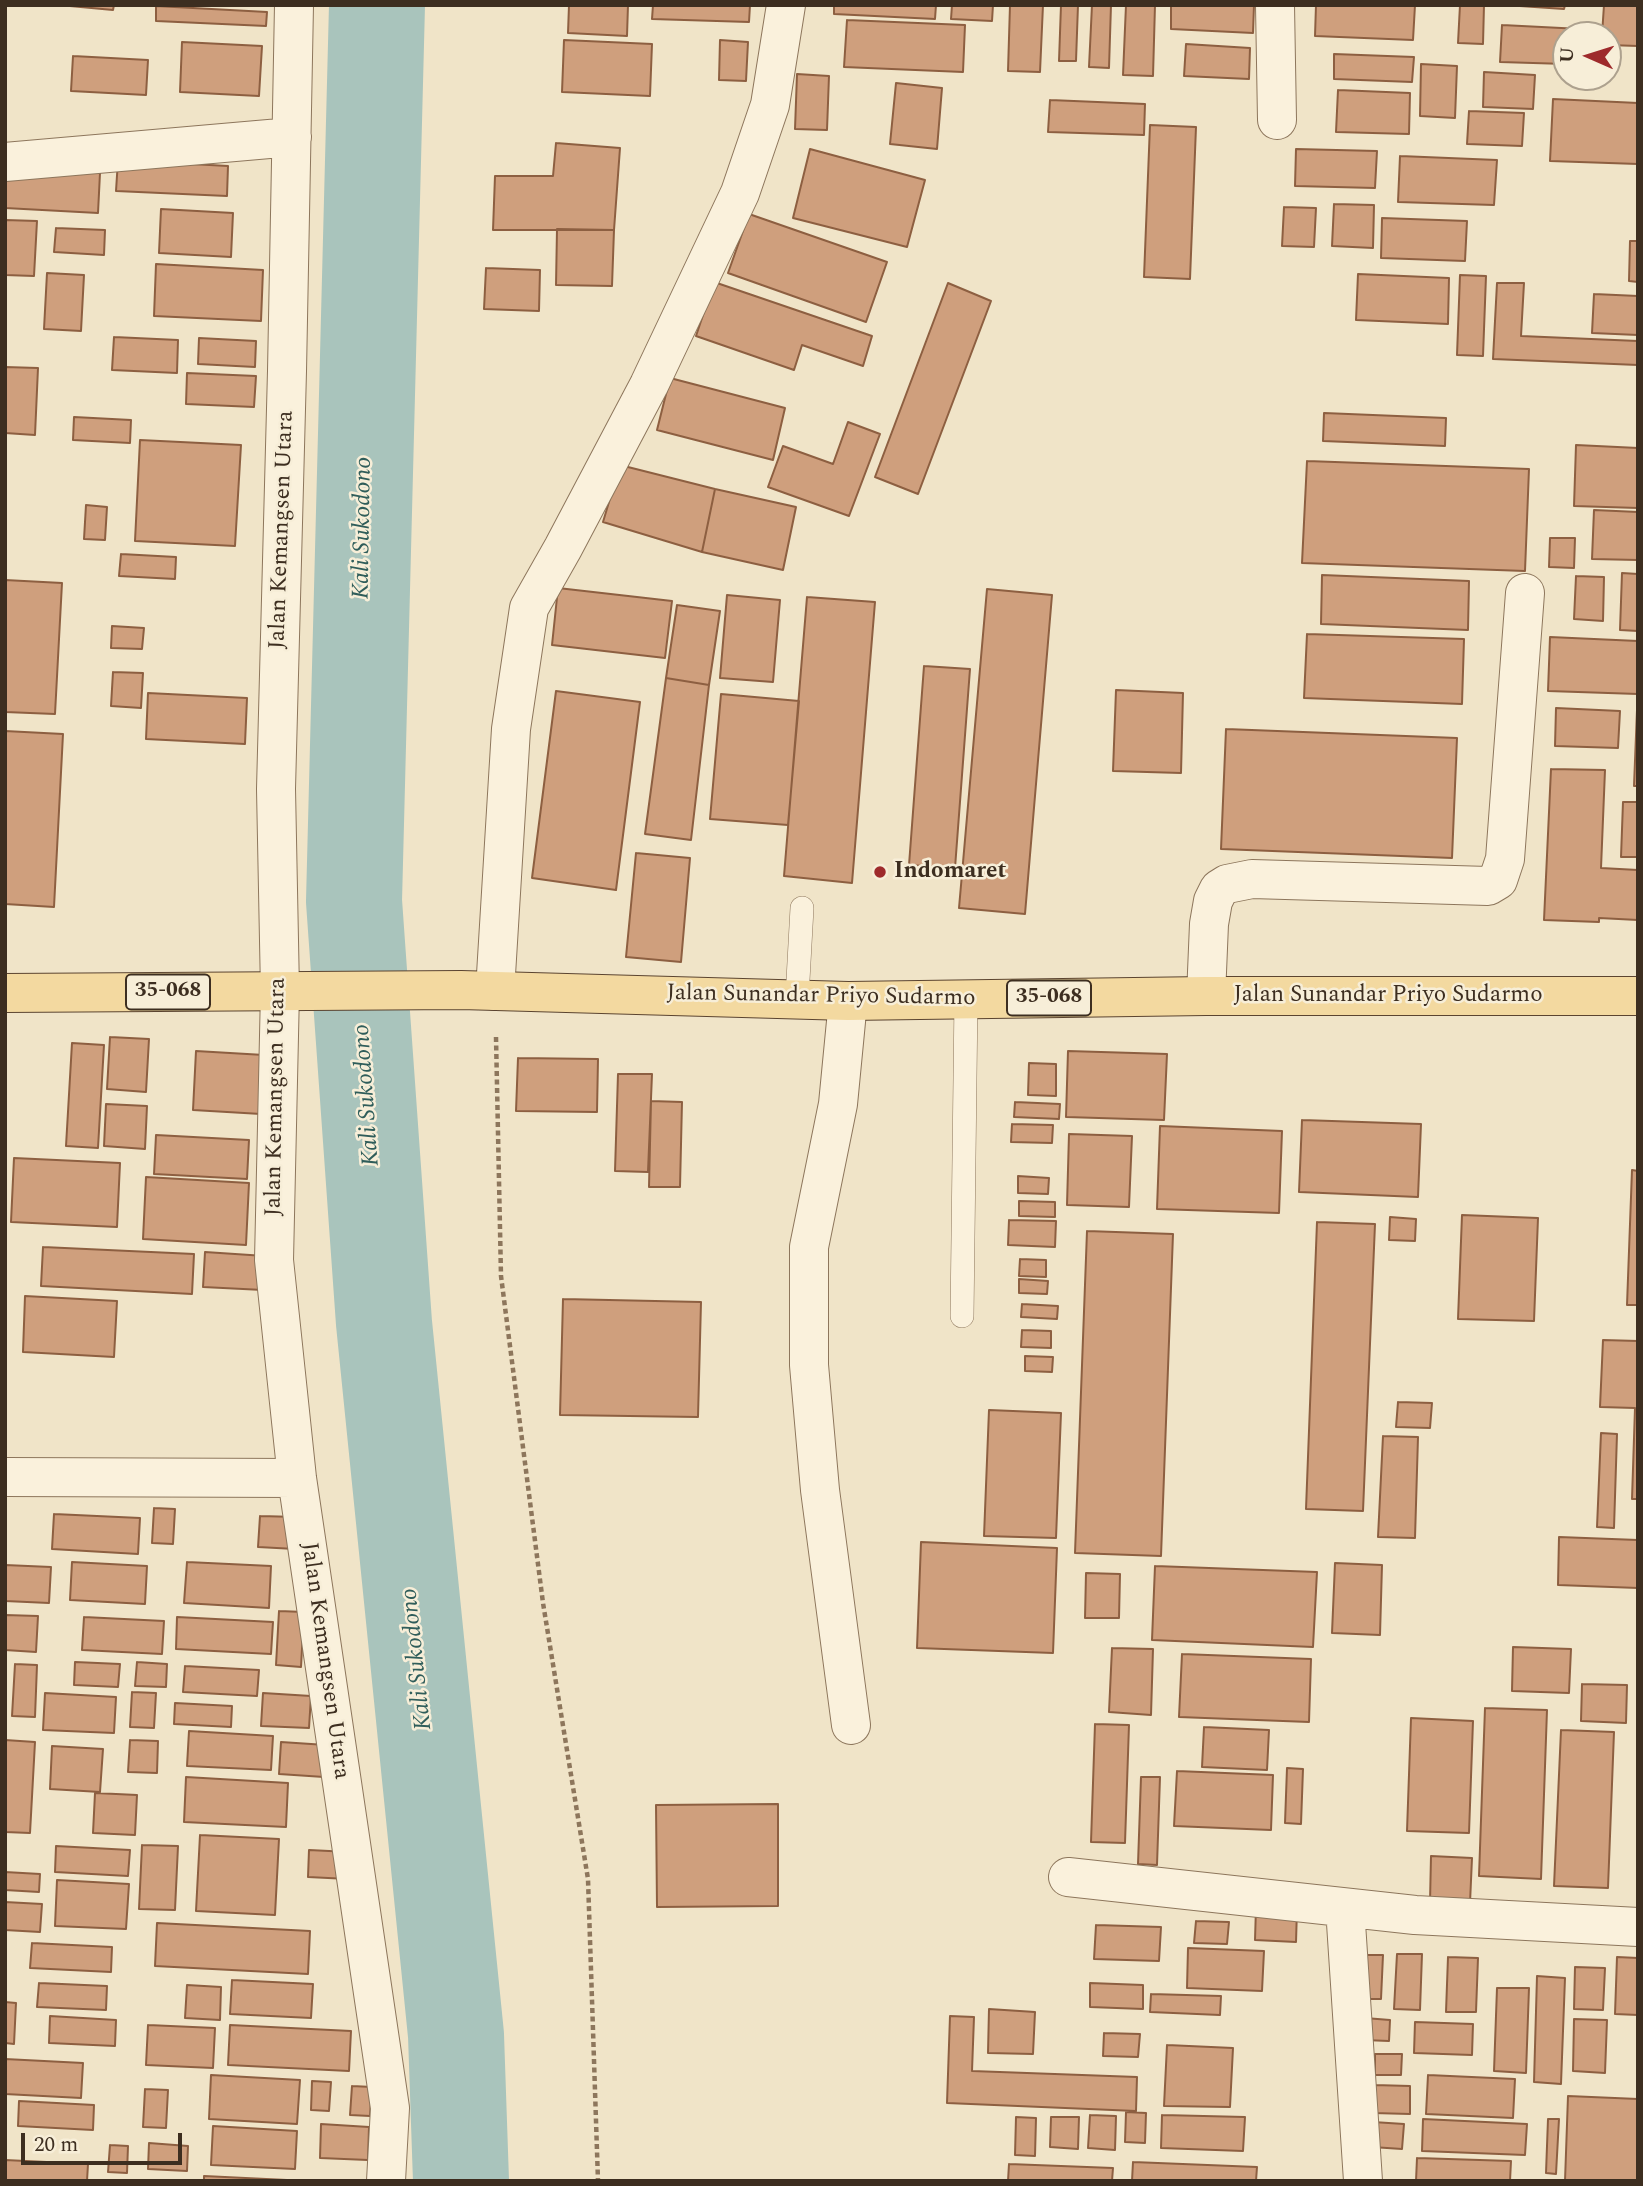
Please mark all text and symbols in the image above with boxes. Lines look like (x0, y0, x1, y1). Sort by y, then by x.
north arrow (1552, 21, 1622, 91)
text: U (1553, 46, 1582, 64)
street label: Jalan Kemangsen Utara (265, 410, 301, 650)
water label: Kali Sukodono (348, 456, 380, 600)
place label: Indomaret (894, 858, 1006, 886)
marker: Indomaret (872, 864, 888, 880)
road number: 35-068 (126, 974, 210, 1010)
street label: Jalan Kemangsen Utara (261, 977, 293, 1217)
street label: Jalan Sunandar Priyo Sudarmo (666, 981, 976, 1013)
road number: 35-068 (1007, 981, 1091, 1016)
street label: Jalan Sunandar Priyo Sudarmo (1233, 982, 1543, 1010)
water label: Kali Sukodono (349, 1023, 387, 1167)
street label: Jalan Kemangsen Utara (294, 1541, 354, 1781)
water label: Kali Sukodono (396, 1587, 440, 1731)
scale bar (24, 2120, 186, 2164)
text: 20 m (34, 2129, 78, 2161)

